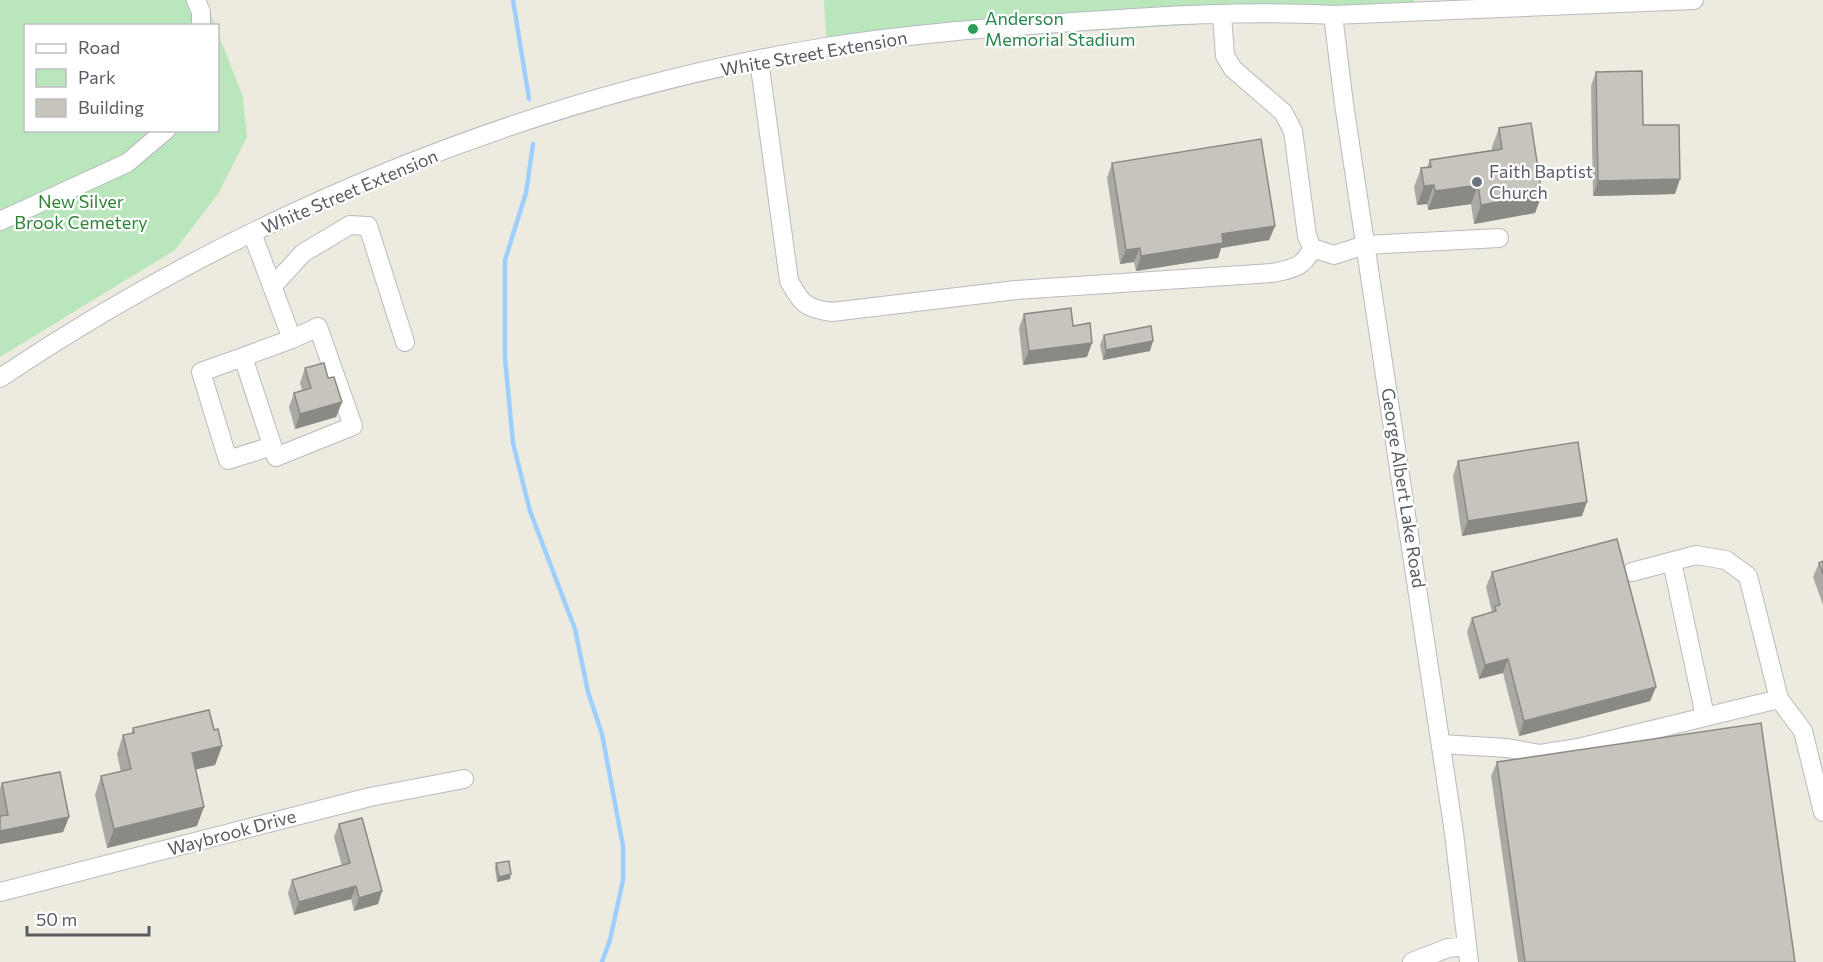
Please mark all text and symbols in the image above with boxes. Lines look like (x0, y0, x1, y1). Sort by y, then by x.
place label: Anderson Memorial Stadium (985, 7, 1135, 50)
marker: Anderson Memorial Stadium (966, 22, 980, 36)
legend (24, 24, 219, 132)
street label: White Street Extension (719, 26, 909, 80)
text: Road (78, 36, 120, 58)
text: Park (78, 66, 116, 88)
text: Building (78, 96, 144, 118)
street label: White Street Extension (258, 144, 441, 238)
place label: Faith Baptist Church (1489, 160, 1593, 203)
marker: Faith Baptist Church (1470, 175, 1484, 189)
park label: New Silver Brook Cemetery (14, 190, 148, 233)
street label: George Albert Lake Road (1377, 386, 1431, 589)
street label: Waybrook Drive (165, 804, 298, 860)
scale bar (27, 899, 148, 937)
text: 50 m (36, 908, 77, 930)

